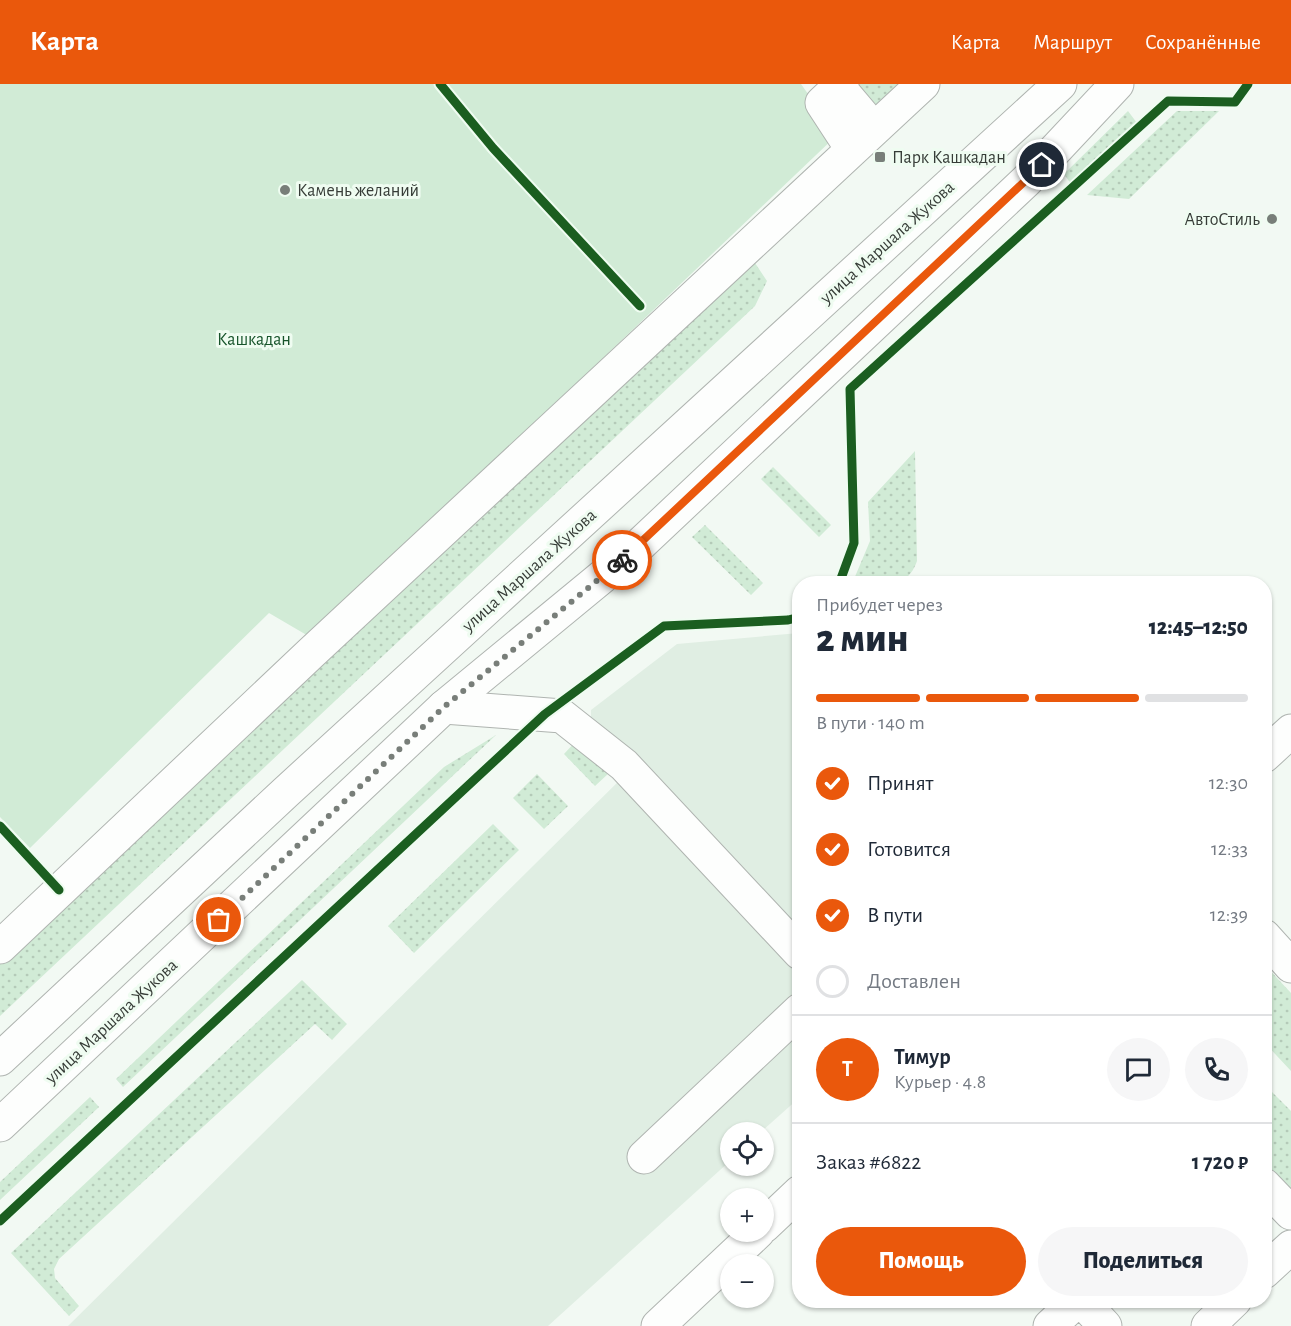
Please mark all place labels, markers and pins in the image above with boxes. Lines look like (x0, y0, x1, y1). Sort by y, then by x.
pin (1016, 139, 1067, 190)
place label: Парк Кашкадан (892, 149, 1006, 167)
marker: Парк Кашкадан (873, 150, 887, 164)
place label: Камень желаний (297, 182, 419, 200)
marker: Камень желаний (278, 183, 292, 197)
place label: АвтоСтиль (1185, 211, 1260, 229)
marker: АвтоСтиль (1265, 212, 1279, 226)
pin (193, 894, 244, 945)

